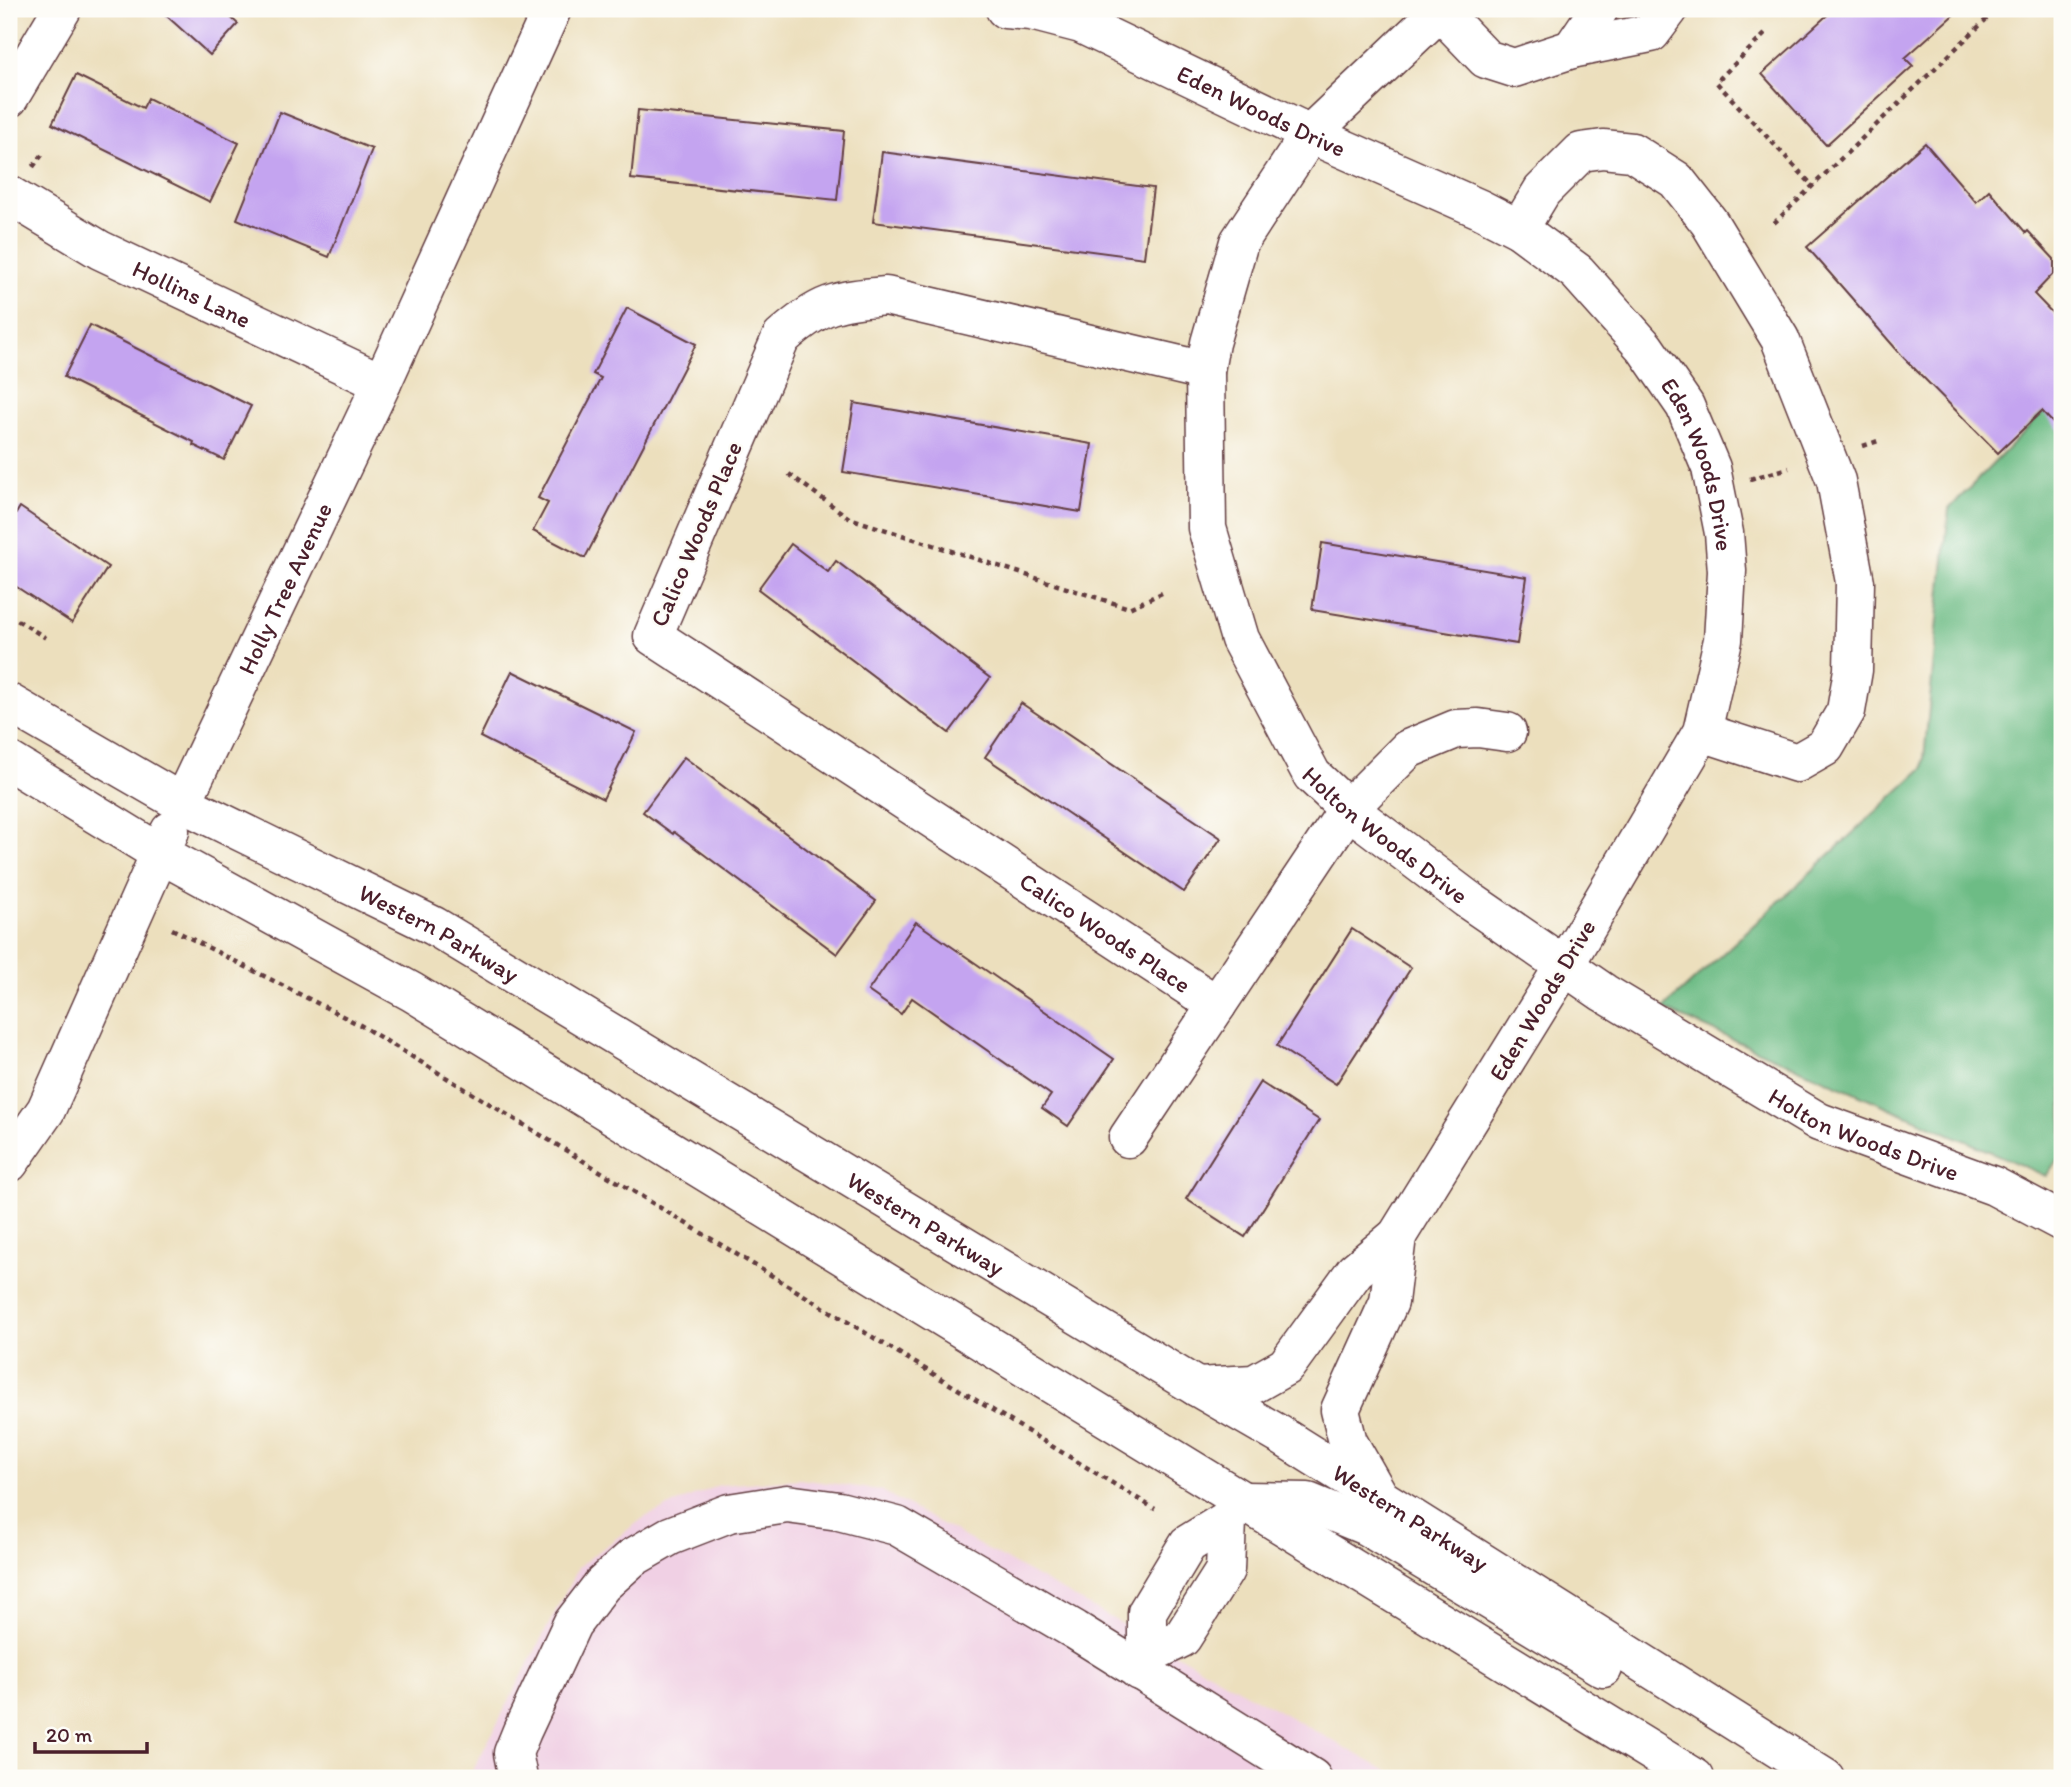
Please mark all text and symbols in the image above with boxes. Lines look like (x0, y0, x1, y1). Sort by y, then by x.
street label: Eden Woods Drive (1173, 58, 1350, 163)
street label: Hollins Lane (128, 253, 256, 334)
street label: Eden Woods Drive (1655, 372, 1740, 552)
street label: Calico Woods Place (644, 437, 748, 631)
street label: Holly Tree Avenue (231, 498, 338, 679)
street label: Holton Woods Drive (1297, 760, 1474, 909)
street label: Calico Woods Place (1014, 866, 1196, 999)
street label: Western Parkway (354, 877, 525, 989)
street label: Eden Woods Drive (1482, 914, 1602, 1086)
street label: Holton Woods Drive (1764, 1081, 1963, 1186)
street label: Western Parkway (842, 1165, 1010, 1282)
street label: Western Parkway (1327, 1457, 1494, 1577)
scale bar (35, 1710, 147, 1754)
text: 20 m (46, 1722, 93, 1747)

